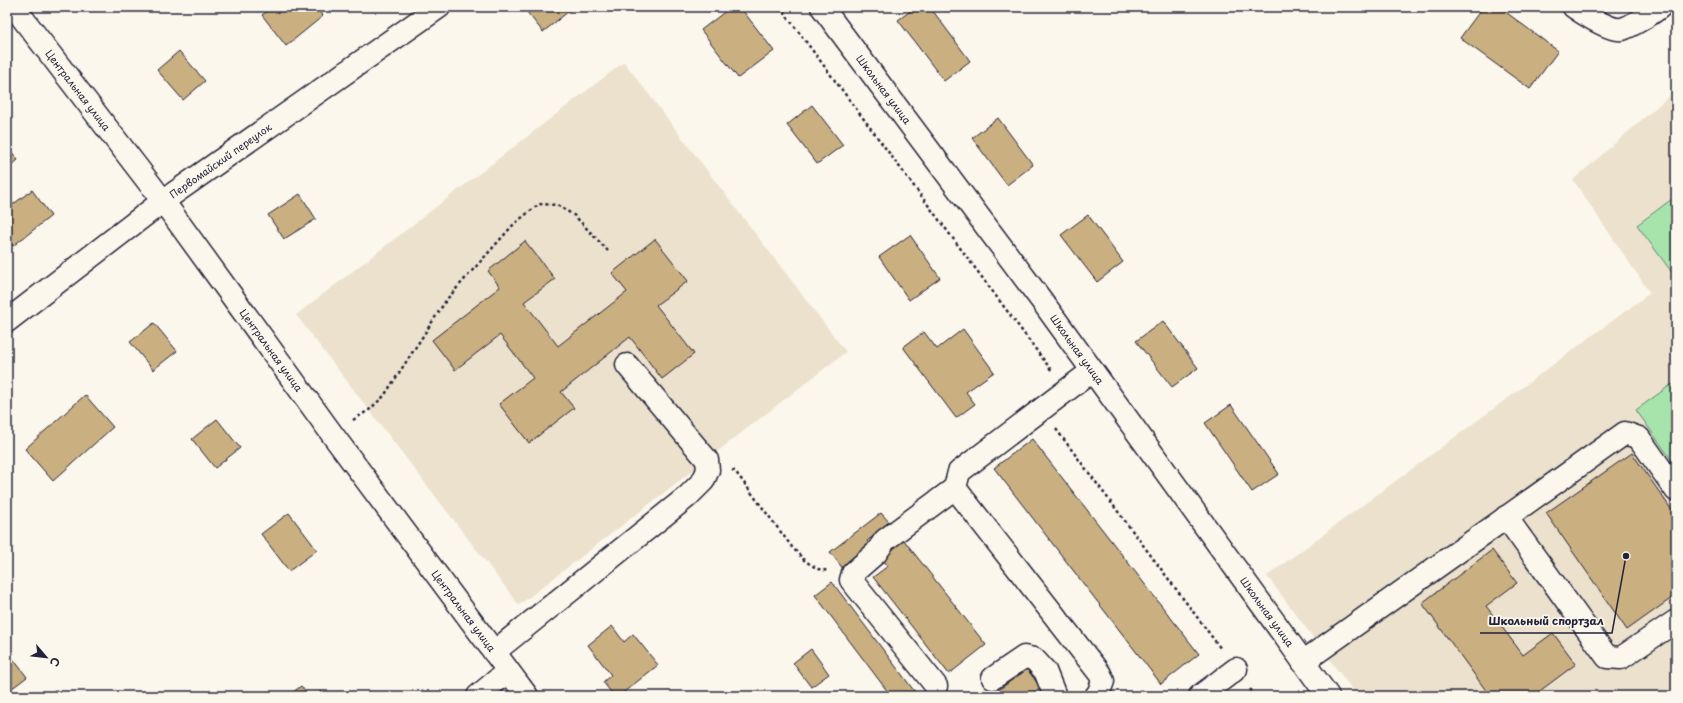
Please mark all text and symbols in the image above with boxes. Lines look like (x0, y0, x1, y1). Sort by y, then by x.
street label: Центральная улица (42, 46, 115, 134)
street label: Школьная улица (853, 51, 915, 128)
street label: Первомайский переулок (166, 119, 274, 201)
street label: Центральная улица (237, 306, 307, 395)
street label: Школьная улица (1047, 311, 1108, 388)
street label: Центральная улица (429, 567, 500, 655)
street label: Школьная улица (1237, 573, 1298, 650)
callout: Школьный спортзал (1480, 610, 1612, 633)
text: Школьный спортзал (1488, 612, 1604, 629)
north arrow (26, 637, 66, 677)
text: С (46, 654, 65, 670)

